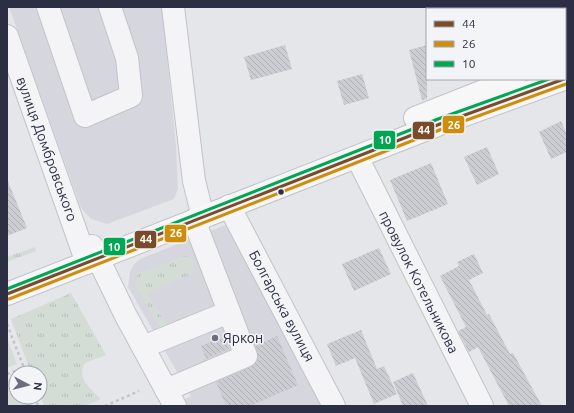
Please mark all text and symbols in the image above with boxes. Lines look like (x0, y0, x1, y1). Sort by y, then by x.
legend (426, 8, 566, 80)
text: 44 (462, 17, 476, 30)
text: 26 (462, 37, 476, 50)
text: 10 (462, 57, 476, 70)
street label: вулиця Домбровського (13, 75, 81, 223)
line badge: 26 (442, 115, 465, 134)
text: 26 (448, 119, 460, 131)
line badge: 44 (412, 121, 435, 140)
text: 44 (418, 124, 430, 136)
line badge: 10 (373, 130, 396, 150)
text: 10 (379, 134, 391, 146)
unlabelled marker (276, 187, 286, 197)
street label: провулок Котельникова (376, 208, 462, 356)
line badge: 26 (164, 224, 187, 243)
text: 26 (170, 227, 182, 239)
line badge: 44 (134, 230, 157, 249)
text: 44 (140, 233, 152, 245)
line badge: 10 (103, 237, 126, 256)
text: 10 (108, 241, 120, 253)
street label: Болгарська вулиця (246, 248, 318, 364)
place label: Яркон (223, 330, 263, 346)
marker: Яркон (210, 333, 220, 343)
north arrow (8, 365, 48, 405)
text: N (31, 381, 44, 391)

